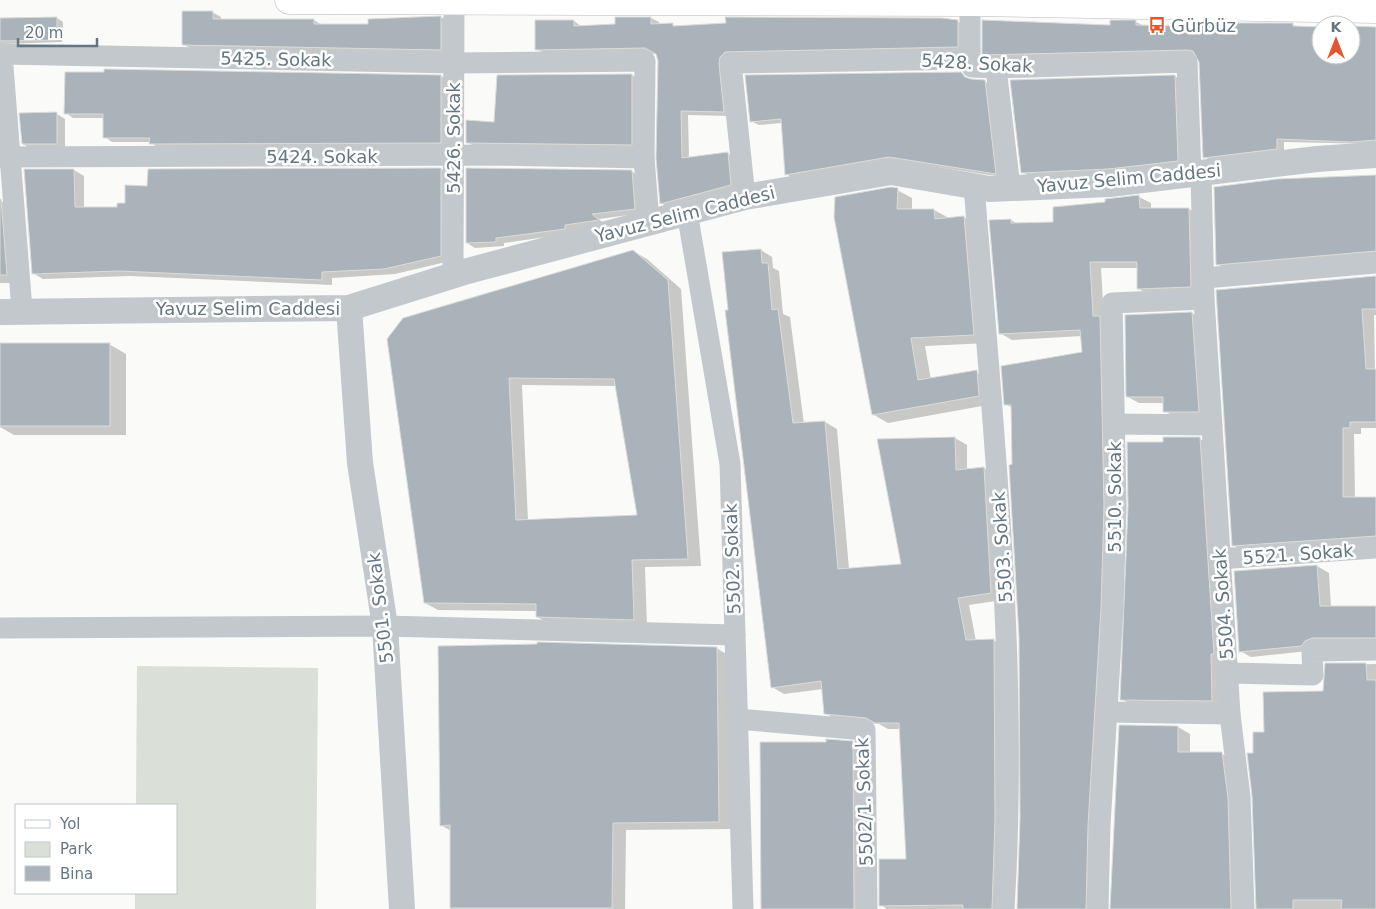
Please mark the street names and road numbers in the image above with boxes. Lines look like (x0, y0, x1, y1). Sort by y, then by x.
street label: 5425. Sokak (220, 48, 332, 70)
street label: 5428. Sokak (921, 50, 1034, 76)
street label: 5426. Sokak (443, 82, 464, 194)
street label: 5424. Sokak (266, 146, 378, 167)
street label: Yavuz Selim Caddesi (1035, 160, 1222, 197)
street label: Yavuz Selim Caddesi (592, 182, 777, 247)
street label: Yavuz Selim Caddesi (155, 298, 340, 319)
street label: 5510. Sokak (1104, 441, 1125, 553)
street label: 5503. Sokak (988, 490, 1016, 603)
street label: 5502. Sokak (720, 502, 744, 615)
street label: 5521. Sokak (1242, 540, 1355, 568)
street label: 5504. Sokak (1209, 547, 1237, 660)
street label: 5501. Sokak (363, 551, 397, 664)
street label: 5502/1. Sokak (851, 737, 877, 867)

